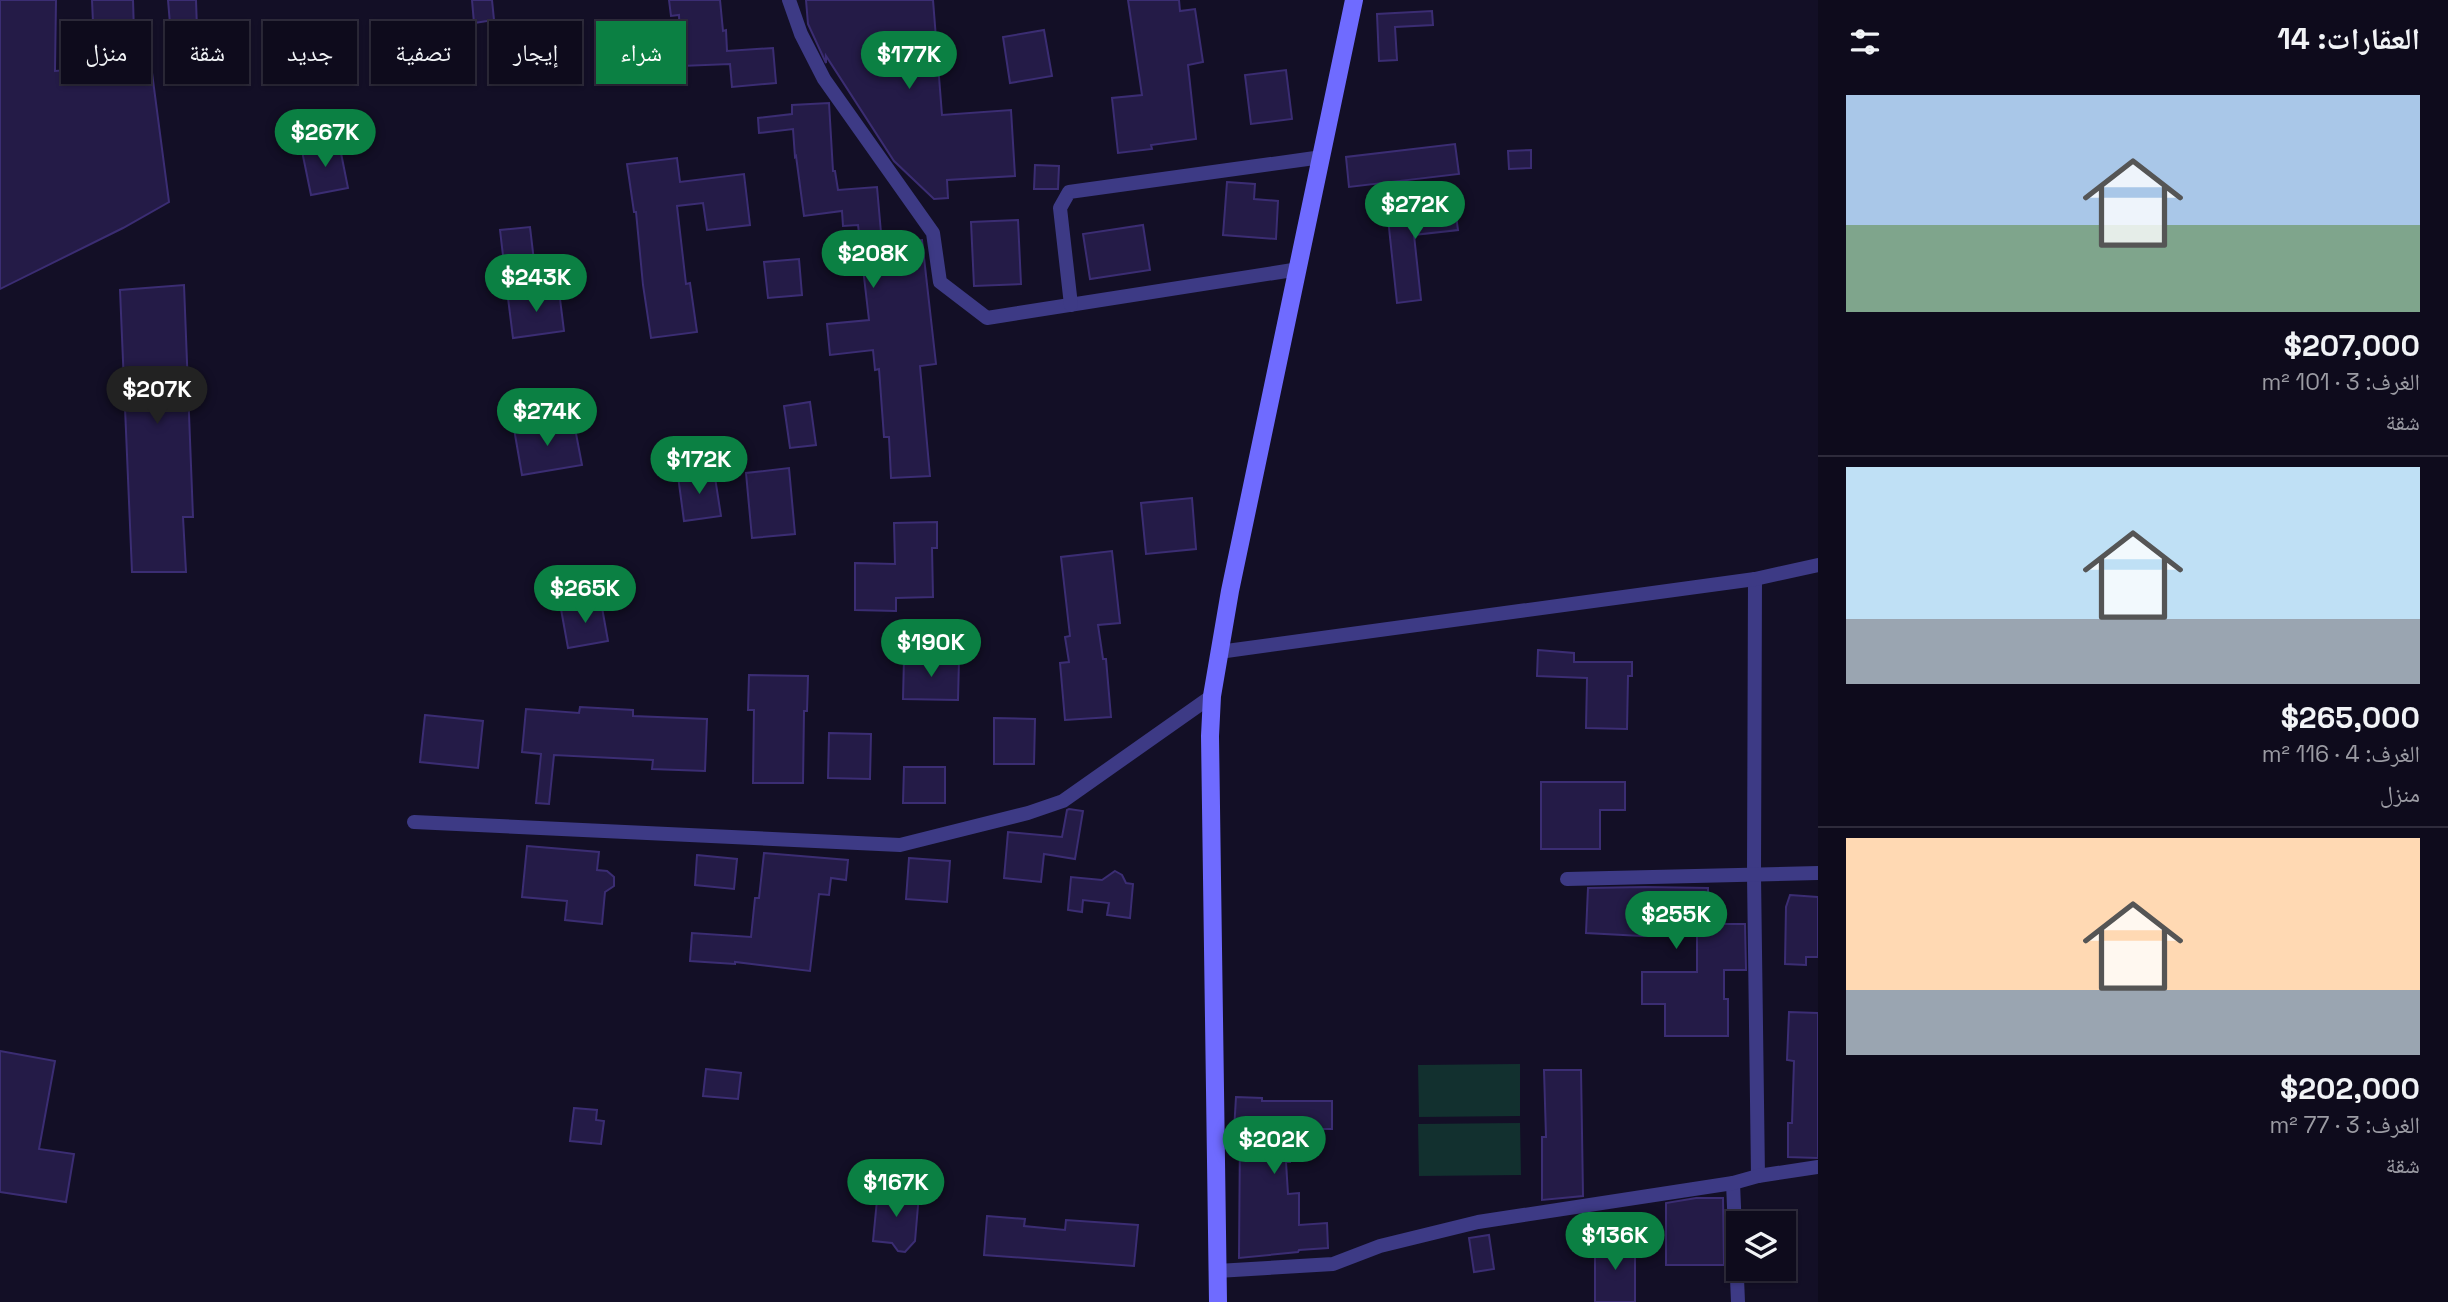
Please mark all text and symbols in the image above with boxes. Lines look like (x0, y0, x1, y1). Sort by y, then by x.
text: العقارات: 14 (2277, 19, 2420, 58)
chip: منزل (61, 21, 151, 84)
chip: شقة (165, 21, 249, 84)
chip: جديد (263, 21, 357, 84)
chip: تصفية (371, 21, 475, 84)
chip: إيجار (489, 21, 582, 84)
chip: شراء (596, 21, 686, 84)
icon: filters (1846, 23, 1884, 61)
pin: $177K (860, 32, 958, 91)
text: $177K (877, 39, 941, 69)
pin: $267K (276, 110, 374, 169)
text: $267K (291, 117, 359, 147)
icon: home (2070, 140, 2196, 266)
pin: $272K (1366, 182, 1464, 241)
text: $272K (1381, 189, 1449, 219)
pin: $208K (824, 230, 922, 290)
text: $208K (838, 238, 908, 268)
pin: $243K (487, 254, 585, 314)
text: $243K (501, 262, 571, 292)
text: $207,000 (2284, 326, 2420, 365)
pin: $207K (108, 366, 206, 426)
text: الغرف: 3 · 101 m² (2261, 367, 2420, 397)
text: $207K (122, 374, 192, 404)
pin: $274K (498, 388, 596, 448)
text: $274K (513, 396, 581, 426)
text: شقة (2386, 407, 2420, 437)
pin: $172K (650, 436, 748, 496)
text: $172K (666, 444, 732, 474)
icon: home (2070, 512, 2196, 638)
pin: $265K (536, 566, 634, 625)
text: $265K (550, 573, 620, 603)
pin: $190K (882, 620, 980, 679)
text: $190K (897, 627, 965, 657)
text: $265,000 (2281, 698, 2420, 737)
text: الغرف: 4 · 116 m² (2262, 739, 2420, 769)
text: منزل (2380, 779, 2420, 809)
icon: home (2070, 883, 2196, 1009)
pin: $255K (1627, 892, 1725, 951)
text: $255K (1641, 899, 1711, 929)
text: $202,000 (2280, 1069, 2420, 1108)
text: الغرف: 3 · 77 m² (2269, 1110, 2420, 1140)
pin: $202K (1225, 1116, 1323, 1176)
text: $202K (1239, 1124, 1309, 1154)
text: شقة (2386, 1150, 2420, 1180)
pin: $167K (847, 1160, 945, 1219)
text: $167K (863, 1167, 929, 1197)
map controls (1726, 1211, 1796, 1281)
button: layers (1726, 1211, 1796, 1281)
pin: $136K (1566, 1212, 1664, 1272)
text: $136K (1582, 1220, 1648, 1250)

